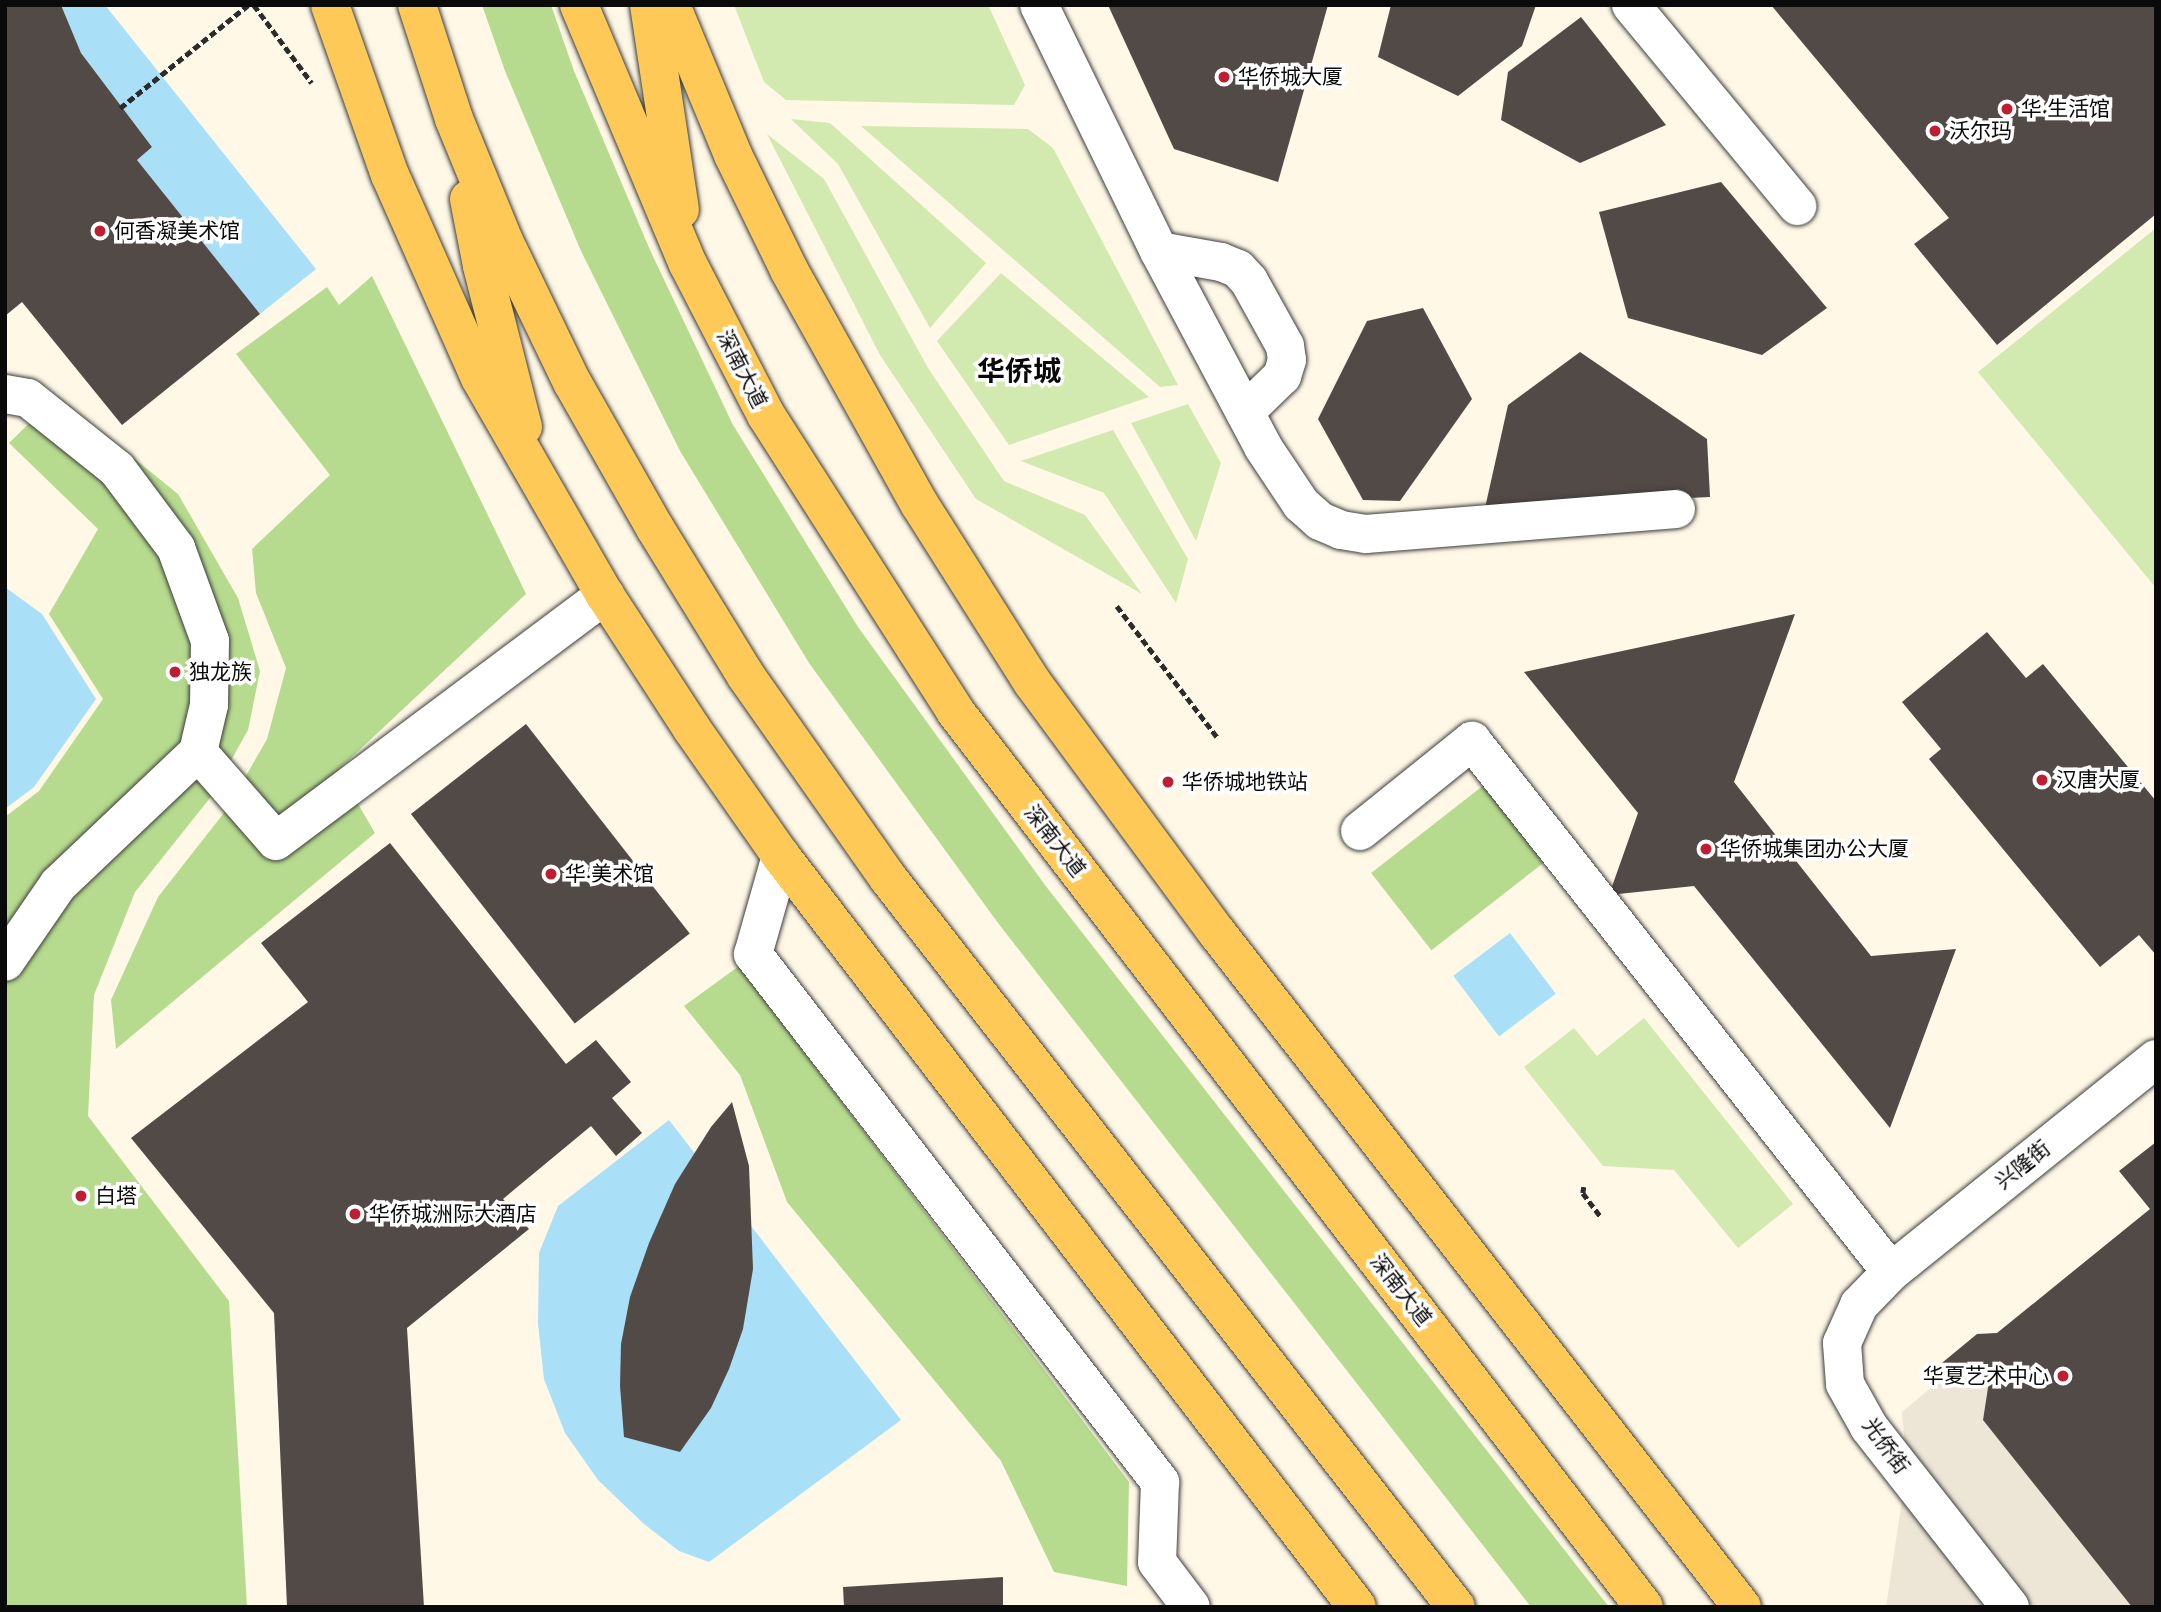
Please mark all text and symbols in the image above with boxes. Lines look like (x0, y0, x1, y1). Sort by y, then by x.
place label: 华侨城大厦 (1238, 64, 1343, 90)
marker: 华侨城大厦 (1216, 69, 1232, 85)
place label: 华·生活馆 (2021, 96, 2110, 122)
marker: 华·生活馆 (1999, 101, 2015, 117)
place label: 沃尔玛 (1949, 118, 2012, 144)
marker: 沃尔玛 (1927, 123, 1943, 139)
place label: 何香凝美术馆 (114, 218, 240, 244)
marker: 何香凝美术馆 (92, 223, 108, 239)
street label: 深南大道 (712, 326, 772, 412)
district label: 华侨城 (977, 355, 1061, 389)
place label: 独龙族 (189, 659, 252, 685)
marker: 独龙族 (167, 664, 183, 680)
place label: 汉唐大厦 (2056, 767, 2140, 793)
place label: 华侨城地铁站 (1182, 769, 1308, 795)
marker: 汉唐大厦 (2034, 772, 2050, 788)
marker: 华侨城地铁站 (1160, 774, 1176, 790)
street label: 深南大道 (1019, 800, 1091, 882)
place label: 华侨城集团办公大厦 (1720, 836, 1909, 862)
marker: 华侨城集团办公大厦 (1698, 841, 1714, 857)
place label: 华·美术馆 (565, 861, 654, 887)
marker: 华·美术馆 (543, 866, 559, 882)
street label: 兴隆街 (1991, 1135, 2055, 1195)
place label: 白塔 (95, 1183, 137, 1209)
marker: 白塔 (73, 1188, 89, 1204)
place label: 华侨城洲际大酒店 (369, 1201, 537, 1227)
marker: 华侨城洲际大酒店 (347, 1206, 363, 1222)
street label: 深南大道 (1365, 1249, 1437, 1331)
place label: 华夏艺术中心 (1923, 1363, 2049, 1389)
marker: 华夏艺术中心 (2055, 1368, 2071, 1384)
street label: 光侨街 (1857, 1413, 1915, 1479)

